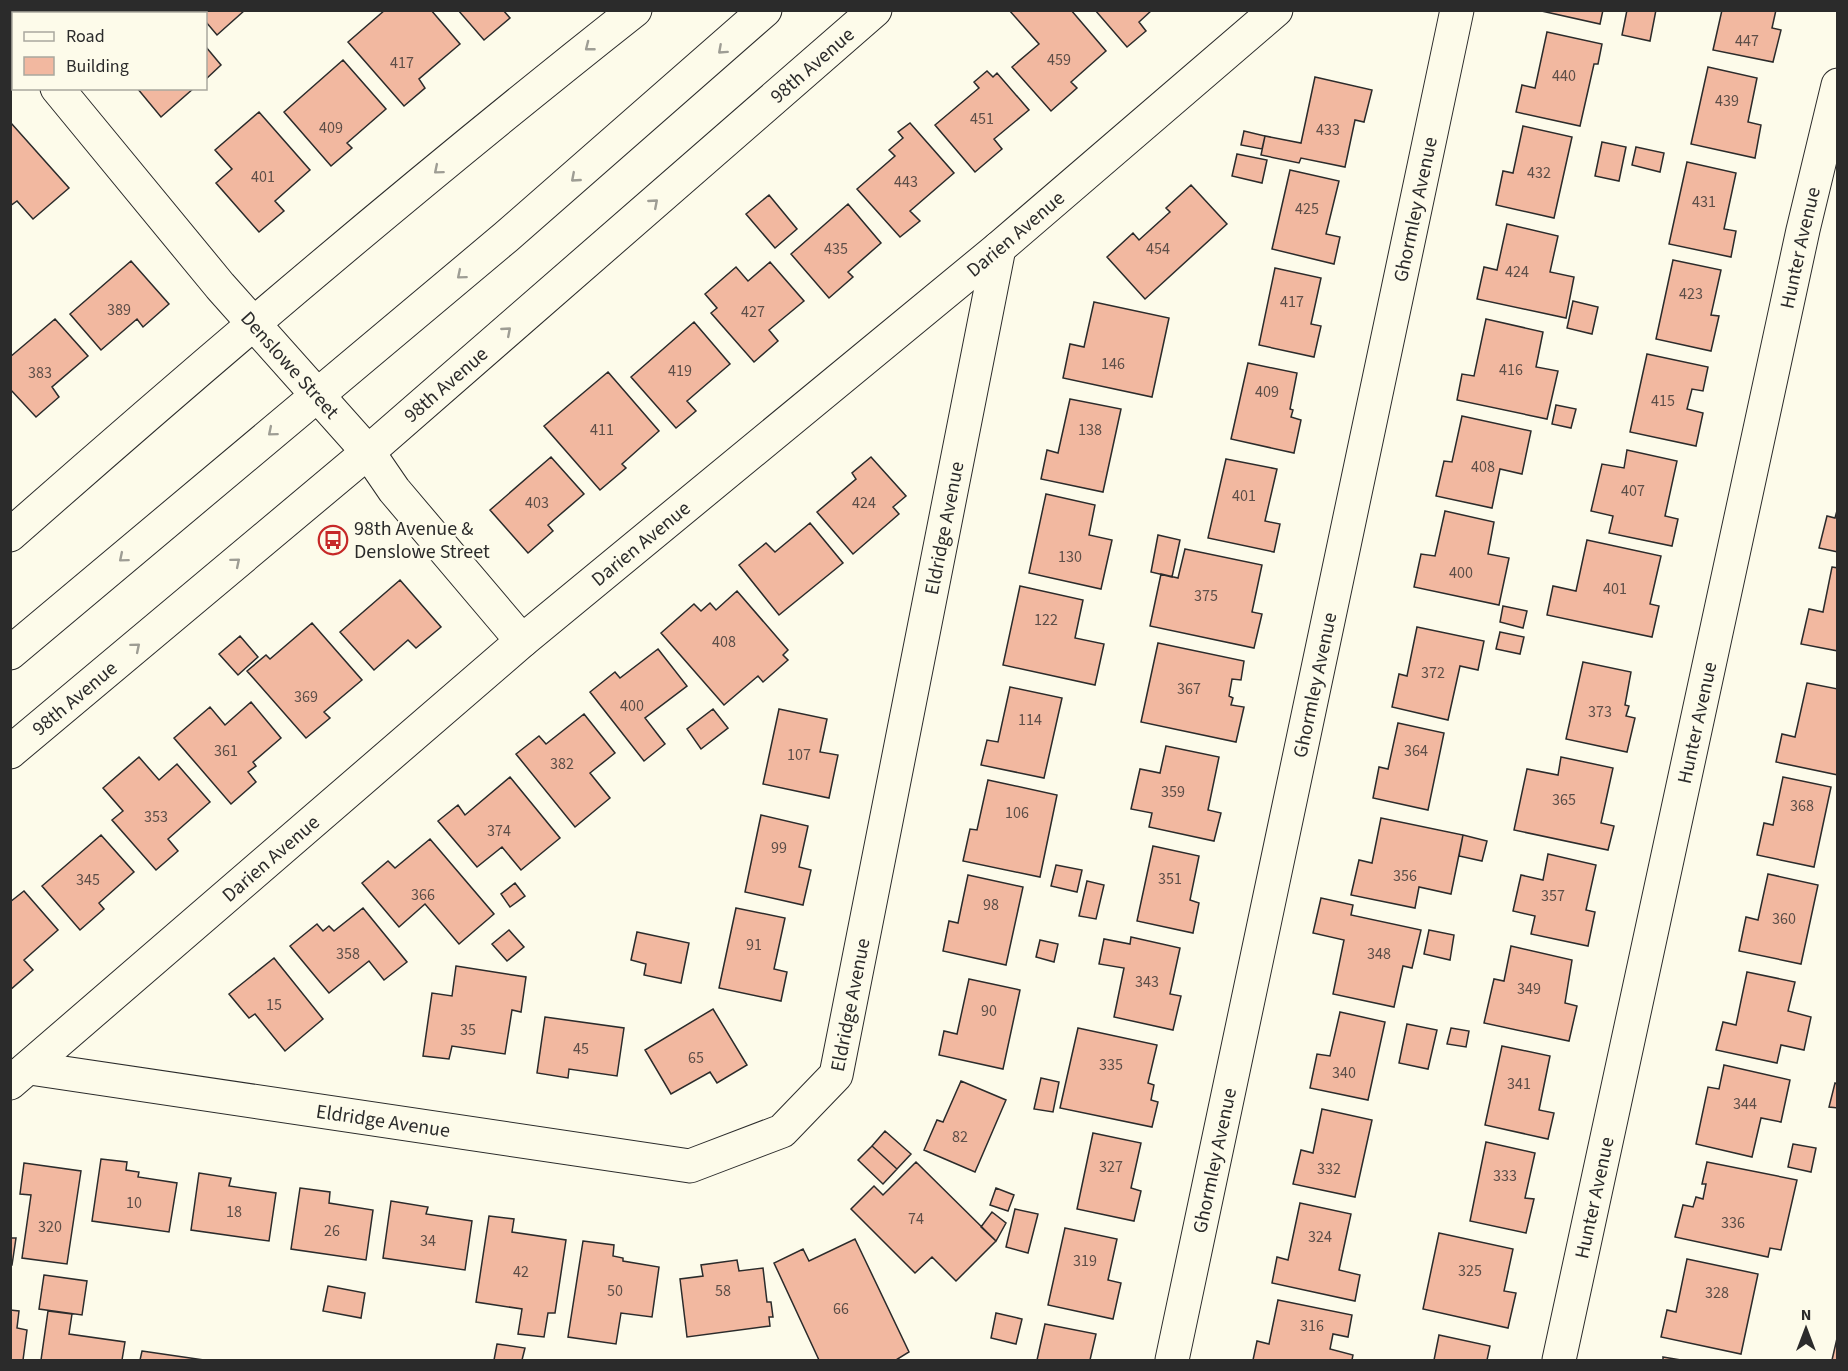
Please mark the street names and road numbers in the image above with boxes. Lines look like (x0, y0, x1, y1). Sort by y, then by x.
street label: 98th Avenue (764, 21, 861, 110)
street label: Ghormley Avenue (1387, 134, 1445, 285)
street label: Hunter Avenue (1773, 184, 1828, 311)
street label: Darien Avenue (961, 185, 1071, 284)
street label: Denslowe Street (234, 305, 345, 426)
street label: 98th Avenue (398, 341, 494, 430)
street label: Eldridge Avenue (918, 459, 972, 597)
street label: Darien Avenue (586, 495, 697, 593)
street label: Ghormley Avenue (1287, 610, 1344, 760)
street label: 98th Avenue (26, 655, 124, 743)
street label: Hunter Avenue (1671, 659, 1724, 786)
street label: Darien Avenue (216, 809, 326, 909)
street label: Eldridge Avenue (824, 936, 878, 1074)
street label: Ghormley Avenue (1186, 1085, 1244, 1236)
street label: Eldridge Avenue (314, 1098, 452, 1145)
street label: Hunter Avenue (1568, 1134, 1622, 1261)

